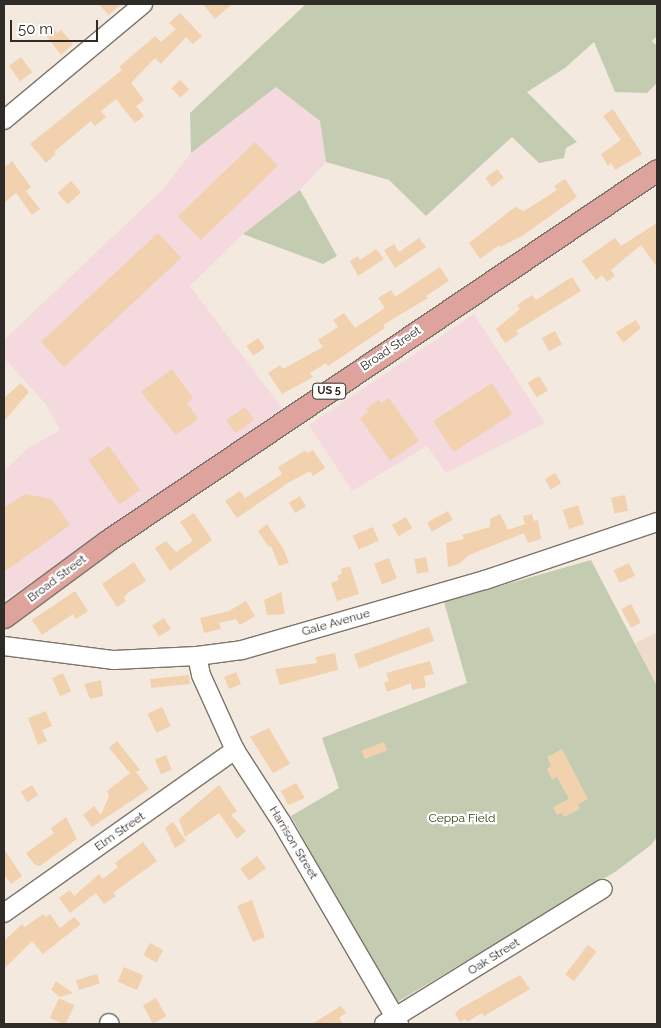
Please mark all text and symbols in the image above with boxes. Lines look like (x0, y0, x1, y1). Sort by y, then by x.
scale bar (12, 10, 100, 42)
text: 50 m (18, 20, 53, 38)
street label: Broad Street (358, 324, 424, 374)
road number: US 5 (312, 382, 346, 400)
street label: Broad Street (25, 552, 89, 606)
street label: Gale Avenue (300, 606, 372, 640)
street label: Harrison Street (266, 804, 320, 882)
street label: Elm Street (92, 809, 148, 855)
park label: Ceppa Field (428, 812, 496, 826)
street label: Oak Street (466, 935, 522, 979)

